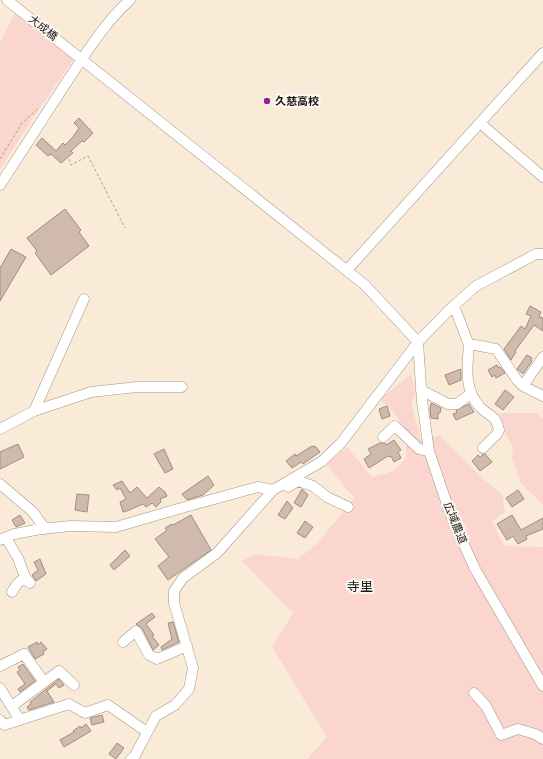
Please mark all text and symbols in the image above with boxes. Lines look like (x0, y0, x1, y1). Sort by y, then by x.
street label: 大成橋 (26, 13, 60, 43)
place label: 久慈高校 (275, 95, 319, 108)
marker: 久慈高校 (262, 96, 272, 106)
street label: 広域農道 (441, 500, 469, 546)
district label: 寺里 (347, 579, 373, 594)

